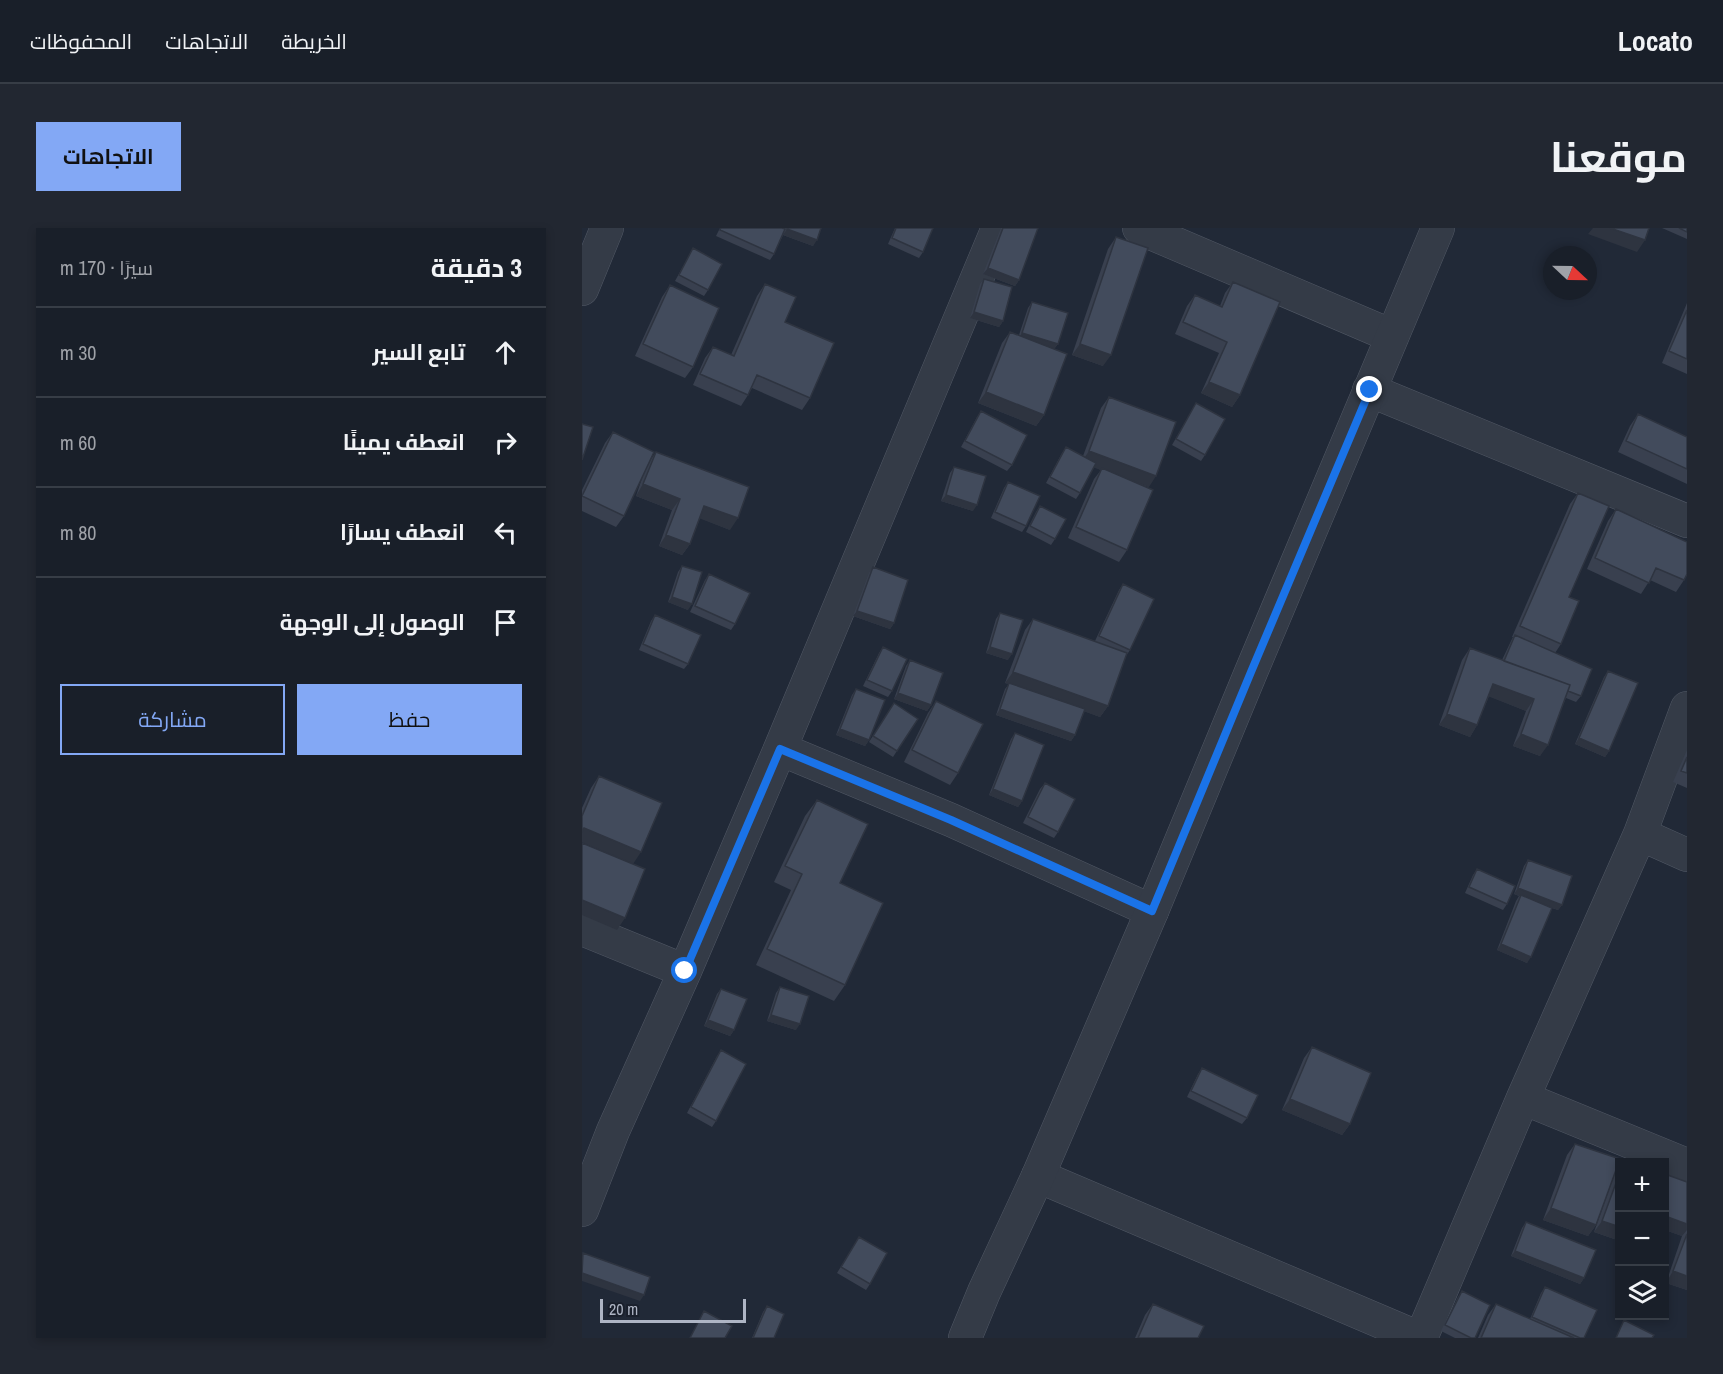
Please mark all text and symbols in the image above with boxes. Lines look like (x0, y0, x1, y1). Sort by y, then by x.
text: Locato (1618, 22, 1693, 60)
text: المحفوظات (30, 27, 132, 56)
text: الاتجاهات (165, 27, 248, 56)
text: الخريطة (281, 27, 347, 56)
button: الاتجاهات (36, 122, 181, 191)
text: موقعنا (1550, 129, 1687, 185)
north arrow (1543, 246, 1597, 300)
text: 3 دقيقة (431, 250, 522, 285)
text: سيرًا · 170 m (60, 254, 153, 281)
icon: ahead (489, 336, 522, 369)
text: تابع السير (373, 337, 465, 367)
text: 30 m (60, 339, 96, 366)
route end (1356, 376, 1382, 402)
icon: right (489, 426, 522, 459)
text: انعطف يمينًا (343, 427, 465, 457)
text: 60 m (60, 429, 96, 456)
icon: left (489, 516, 522, 549)
text: انعطف يسارًا (340, 517, 465, 547)
text: 80 m (60, 519, 96, 546)
icon: arrive (489, 606, 522, 639)
text: الوصول إلى الوجهة (280, 607, 465, 637)
button: مشاركة (60, 684, 285, 755)
button: حفظ (297, 684, 522, 755)
route start (671, 957, 697, 983)
map controls (1615, 1158, 1669, 1320)
button: + (1615, 1158, 1669, 1212)
button: − (1615, 1212, 1669, 1266)
button: layers (1615, 1266, 1669, 1320)
scale bar (600, 1296, 746, 1324)
text: 20 m (609, 1298, 638, 1320)

